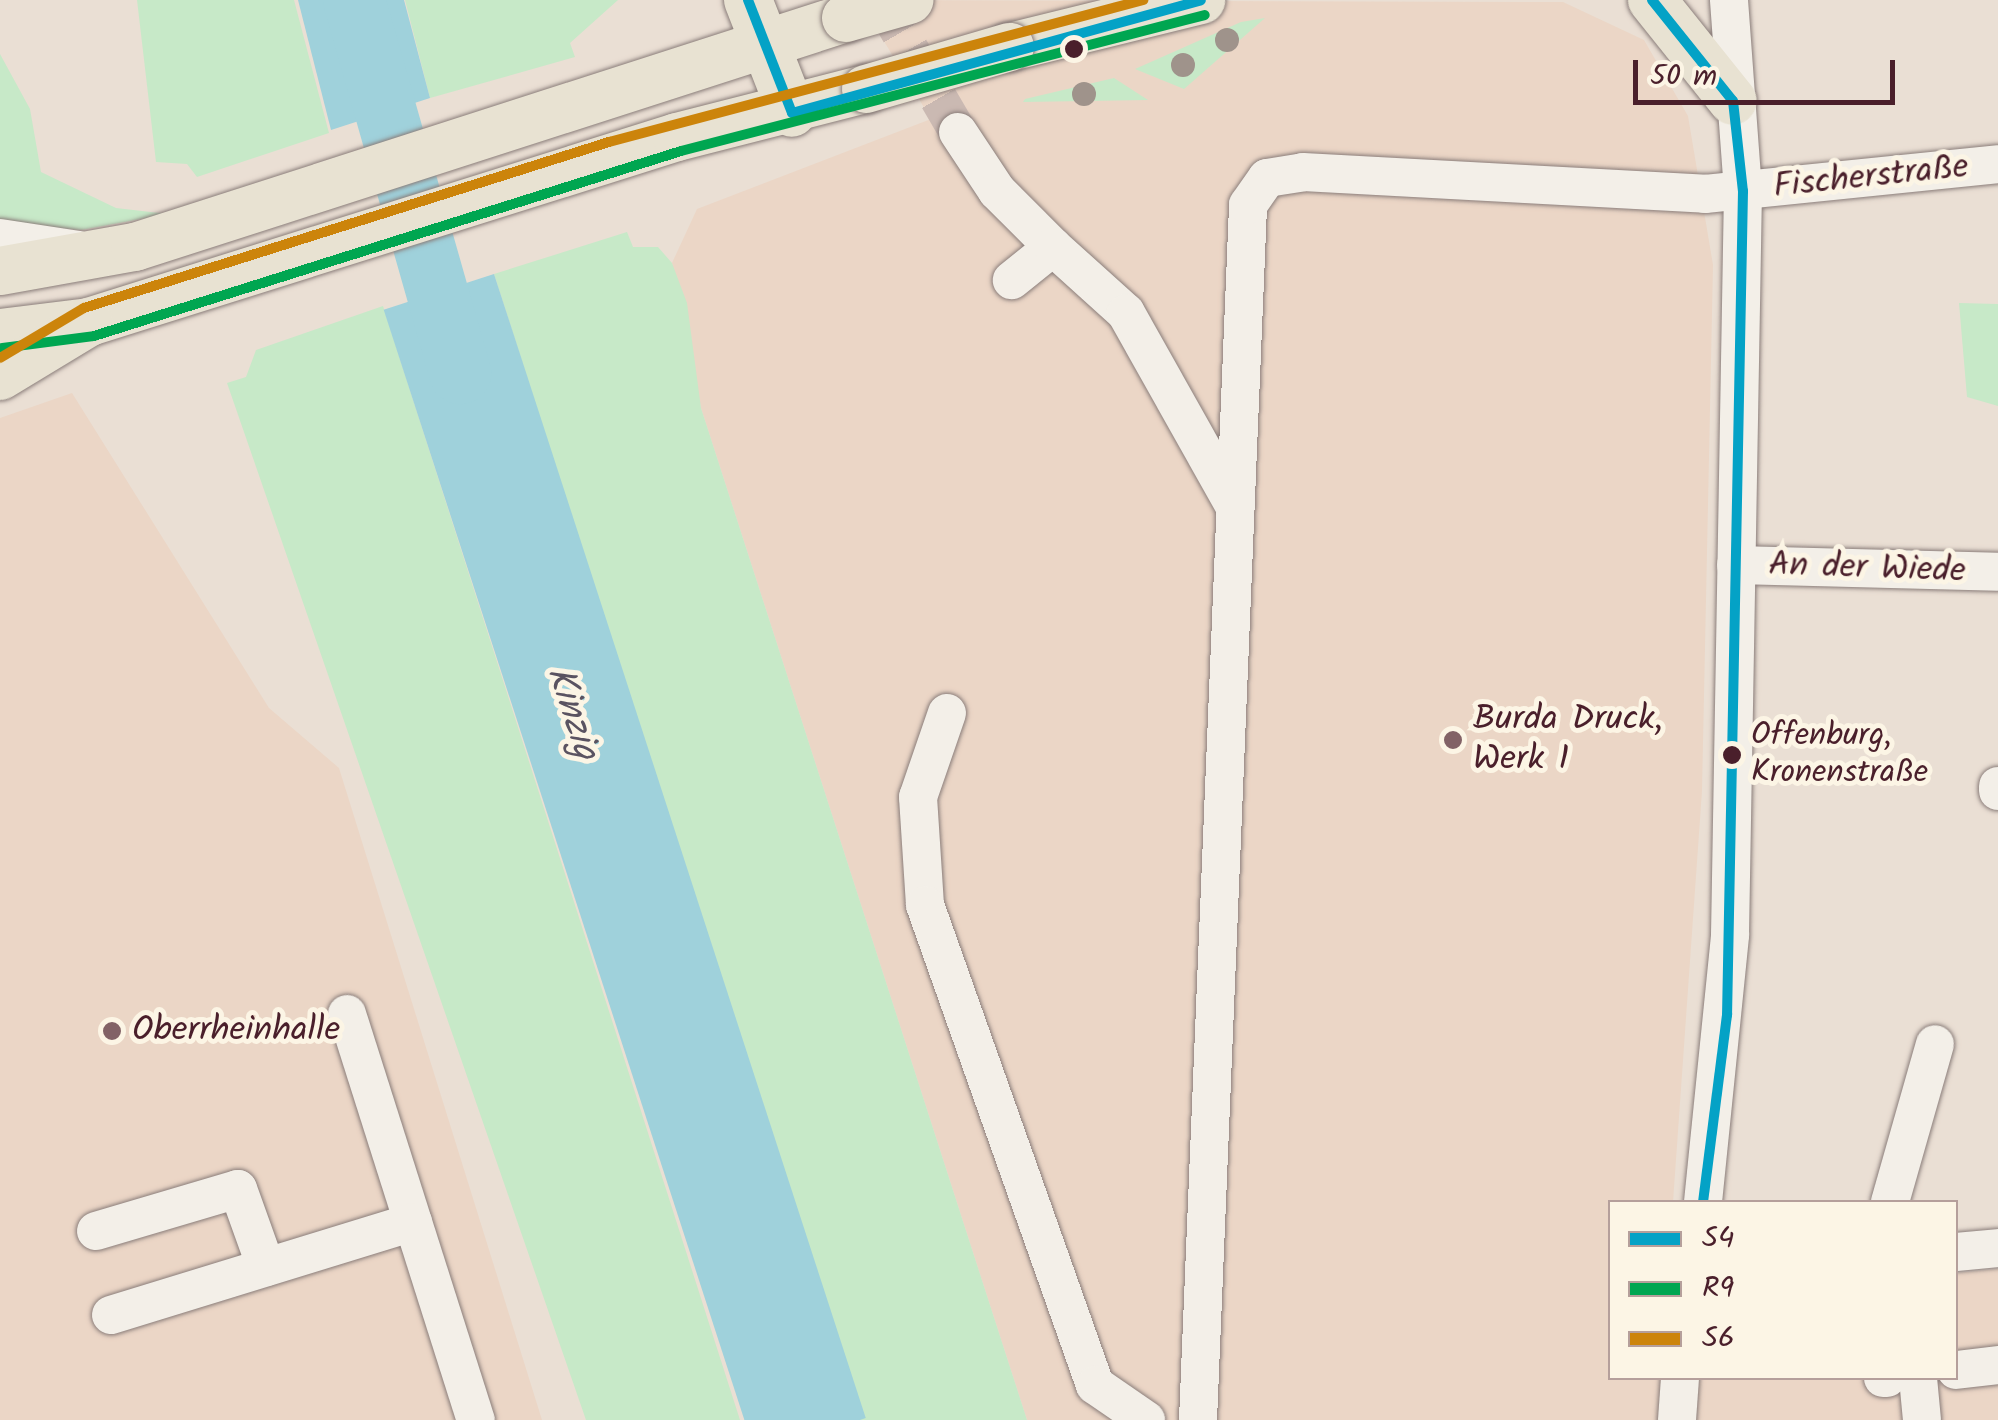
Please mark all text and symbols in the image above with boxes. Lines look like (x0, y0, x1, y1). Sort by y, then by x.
unlabelled marker (1064, 39, 1084, 59)
scale bar (1638, 40, 1900, 102)
text: 50 m (1650, 53, 1717, 101)
street label: Fischerstraße (1771, 147, 1971, 209)
street label: An der Wiede (1768, 545, 1966, 593)
water label: Kinzig (535, 661, 607, 765)
place label: Burda Druck, Werk 1 (1473, 699, 1663, 781)
place label: Offenburg, Kronenstraße (1751, 718, 1928, 793)
marker: Burda Druck, Werk 1 (1442, 729, 1464, 751)
marker: Offenburg, Kronenstraße (1722, 745, 1742, 765)
place label: Oberrheinhalle (132, 1010, 340, 1052)
marker: Oberrheinhalle (101, 1020, 123, 1042)
legend (1608, 1200, 1958, 1380)
text: S4 (1702, 1215, 1734, 1263)
text: R9 (1702, 1265, 1734, 1313)
text: S6 (1702, 1315, 1735, 1363)

